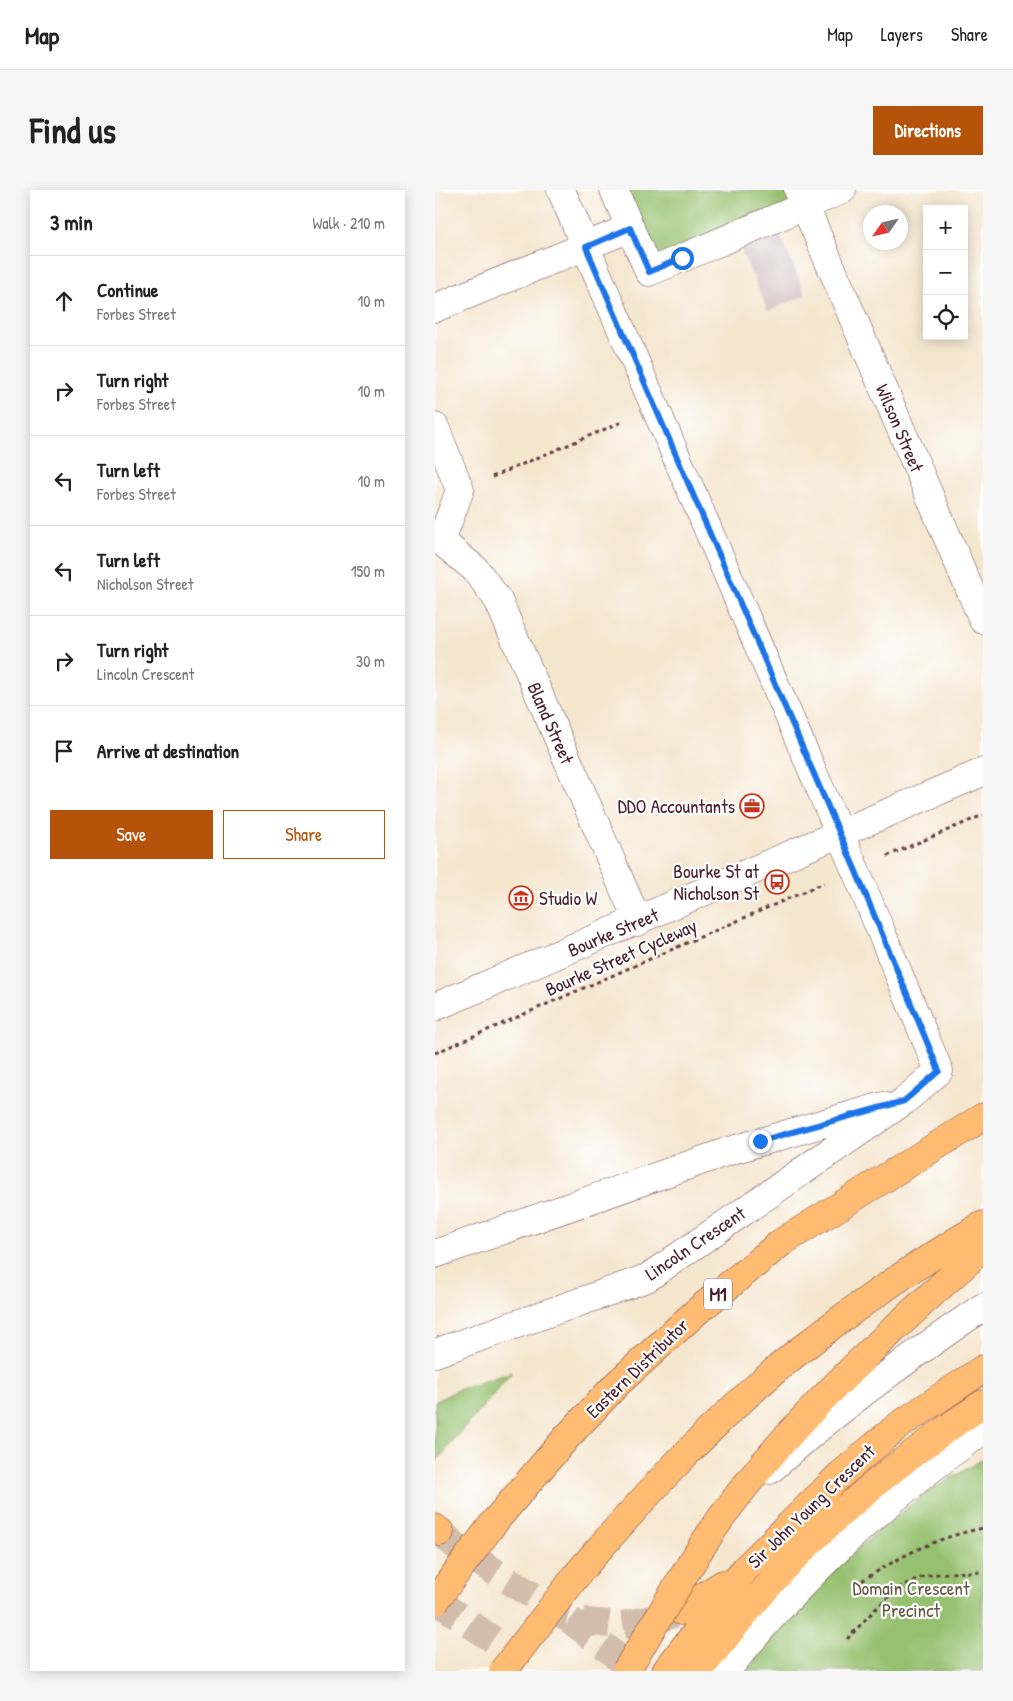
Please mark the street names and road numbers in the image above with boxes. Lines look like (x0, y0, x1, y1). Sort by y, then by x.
street label: Wilson Street (870, 380, 930, 476)
street label: Bland Street (521, 678, 581, 768)
street label: Bourke Street (564, 901, 663, 963)
street label: Bourke Street Cycleway (541, 912, 701, 1002)
street label: Lincoln Crescent (640, 1200, 751, 1286)
road number: M1 (704, 1278, 732, 1310)
street label: Eastern Distributor (580, 1312, 694, 1424)
street label: Sir John Young Crescent (742, 1438, 881, 1574)

